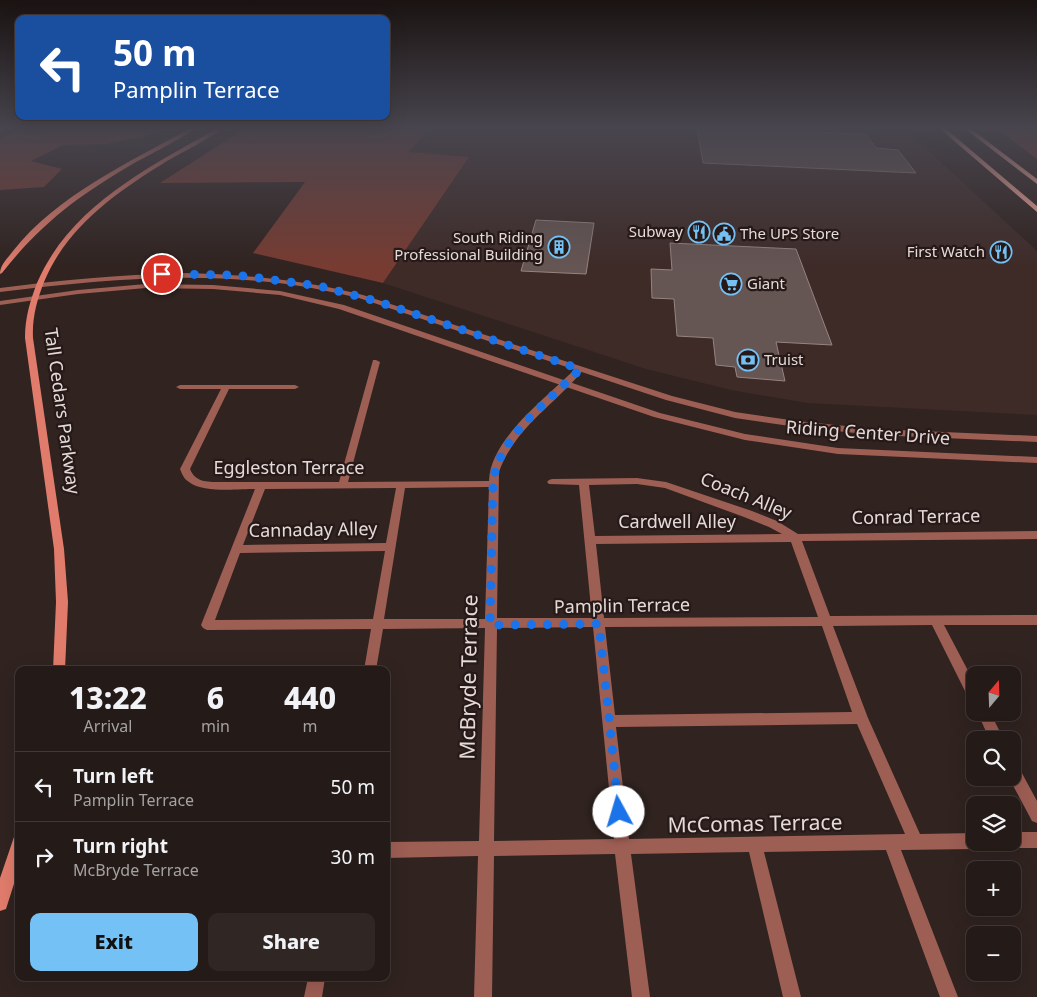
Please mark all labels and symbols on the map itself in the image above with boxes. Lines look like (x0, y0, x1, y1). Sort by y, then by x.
restaurant icon: Subway (687, 220, 711, 244)
place label: Subway (629, 221, 683, 241)
public building icon: The UPS Store (712, 222, 736, 246)
place label: The UPS Store (740, 223, 839, 243)
place label: South Riding Professional Building (394, 227, 543, 264)
building icon: South Riding Professional Building (547, 235, 571, 259)
restaurant icon: First Watch (989, 240, 1013, 264)
place label: First Watch (907, 241, 985, 261)
pin (141, 253, 183, 295)
supermarket icon: Giant (719, 272, 743, 296)
place label: Giant (747, 273, 785, 293)
street label: Tall Cedars Parkway (39, 326, 87, 496)
bank icon: Truist (736, 348, 760, 372)
place label: Truist (764, 349, 804, 369)
street label: Riding Center Drive (785, 414, 951, 450)
street label: Eggleston Terrace (213, 455, 365, 479)
street label: Coach Alley (697, 466, 796, 525)
street label: Conrad Terrace (851, 503, 980, 529)
street label: Cardwell Alley (618, 509, 737, 533)
street label: Cannaday Alley (248, 516, 378, 542)
street label: Pamplin Terrace (554, 592, 690, 618)
street label: McBryde Terrace (453, 594, 483, 760)
north arrow (966, 666, 1021, 721)
position arrow (592, 785, 644, 837)
street label: McComas Terrace (667, 807, 843, 839)

